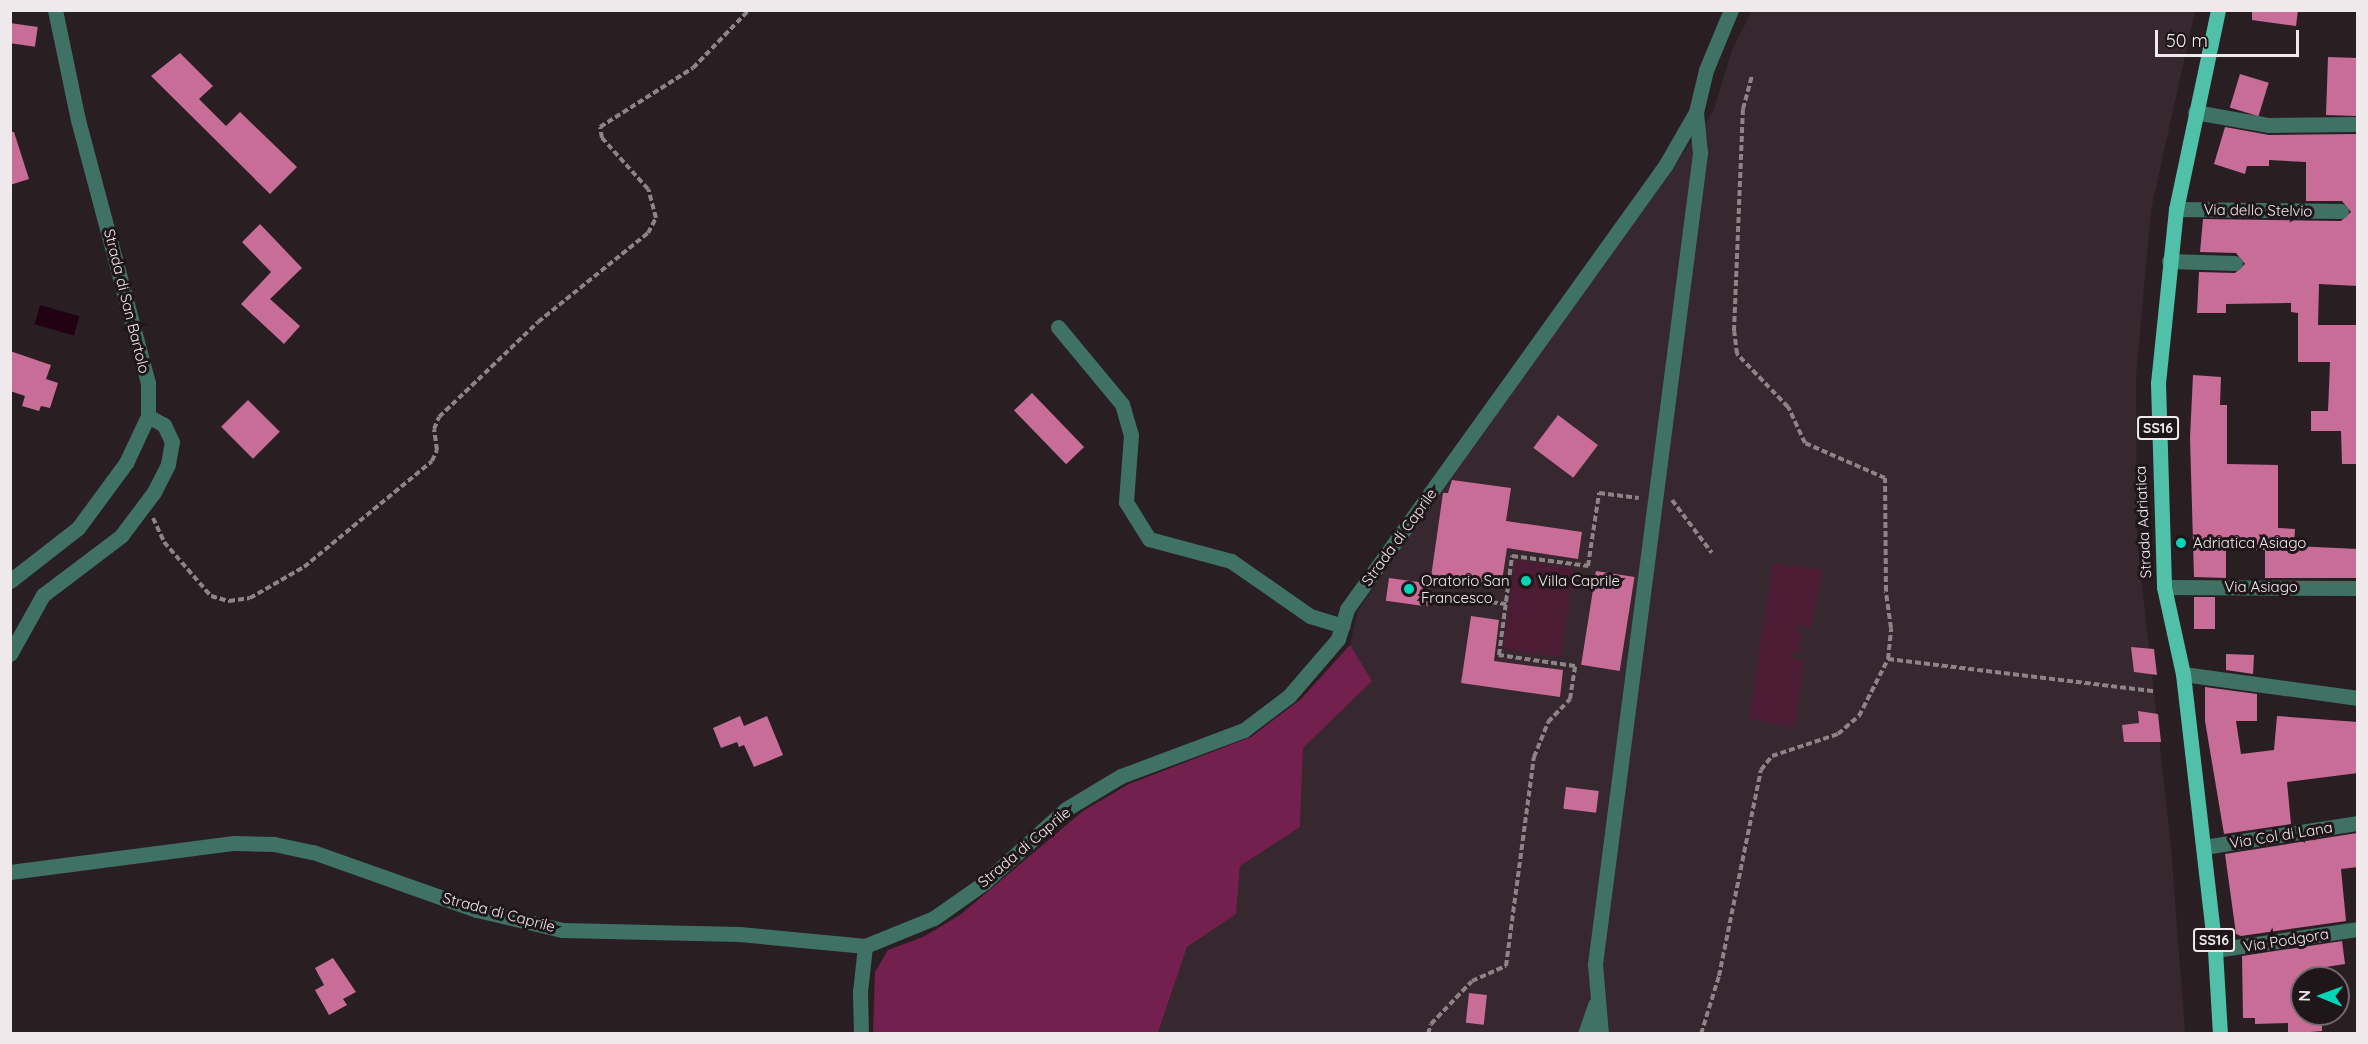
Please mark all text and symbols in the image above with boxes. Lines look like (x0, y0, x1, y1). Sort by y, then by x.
scale bar (2158, 18, 2302, 56)
text: 50 m (2166, 29, 2208, 52)
street label: Via dello Stelvio (2203, 200, 2313, 220)
street label: Strada di San Bartolo (100, 227, 154, 375)
road number: SS16 (2137, 417, 2179, 439)
street label: Strada Adriatica (2131, 465, 2155, 579)
street label: Strada di Caprile (1358, 485, 1440, 589)
place label: Adriatica Asiago (2193, 534, 2306, 552)
marker: Adriatica Asiago (2174, 536, 2188, 550)
place label: Oratorio San Francesco (1421, 571, 1510, 606)
place label: Villa Caprile (1538, 572, 1620, 590)
marker: Villa Caprile (1519, 574, 1533, 588)
street label: Via Asiago (2224, 578, 2298, 596)
marker: Oratorio San Francesco (1402, 582, 1416, 596)
street label: Strada di Caprile (974, 803, 1074, 891)
street label: Via Col di Lana (2228, 818, 2334, 852)
street label: Strada di Caprile (441, 888, 557, 936)
street label: Via Podgora (2242, 924, 2330, 956)
road number: SS16 (2193, 929, 2235, 951)
north arrow (2290, 966, 2350, 1026)
text: N (2294, 990, 2314, 1002)

